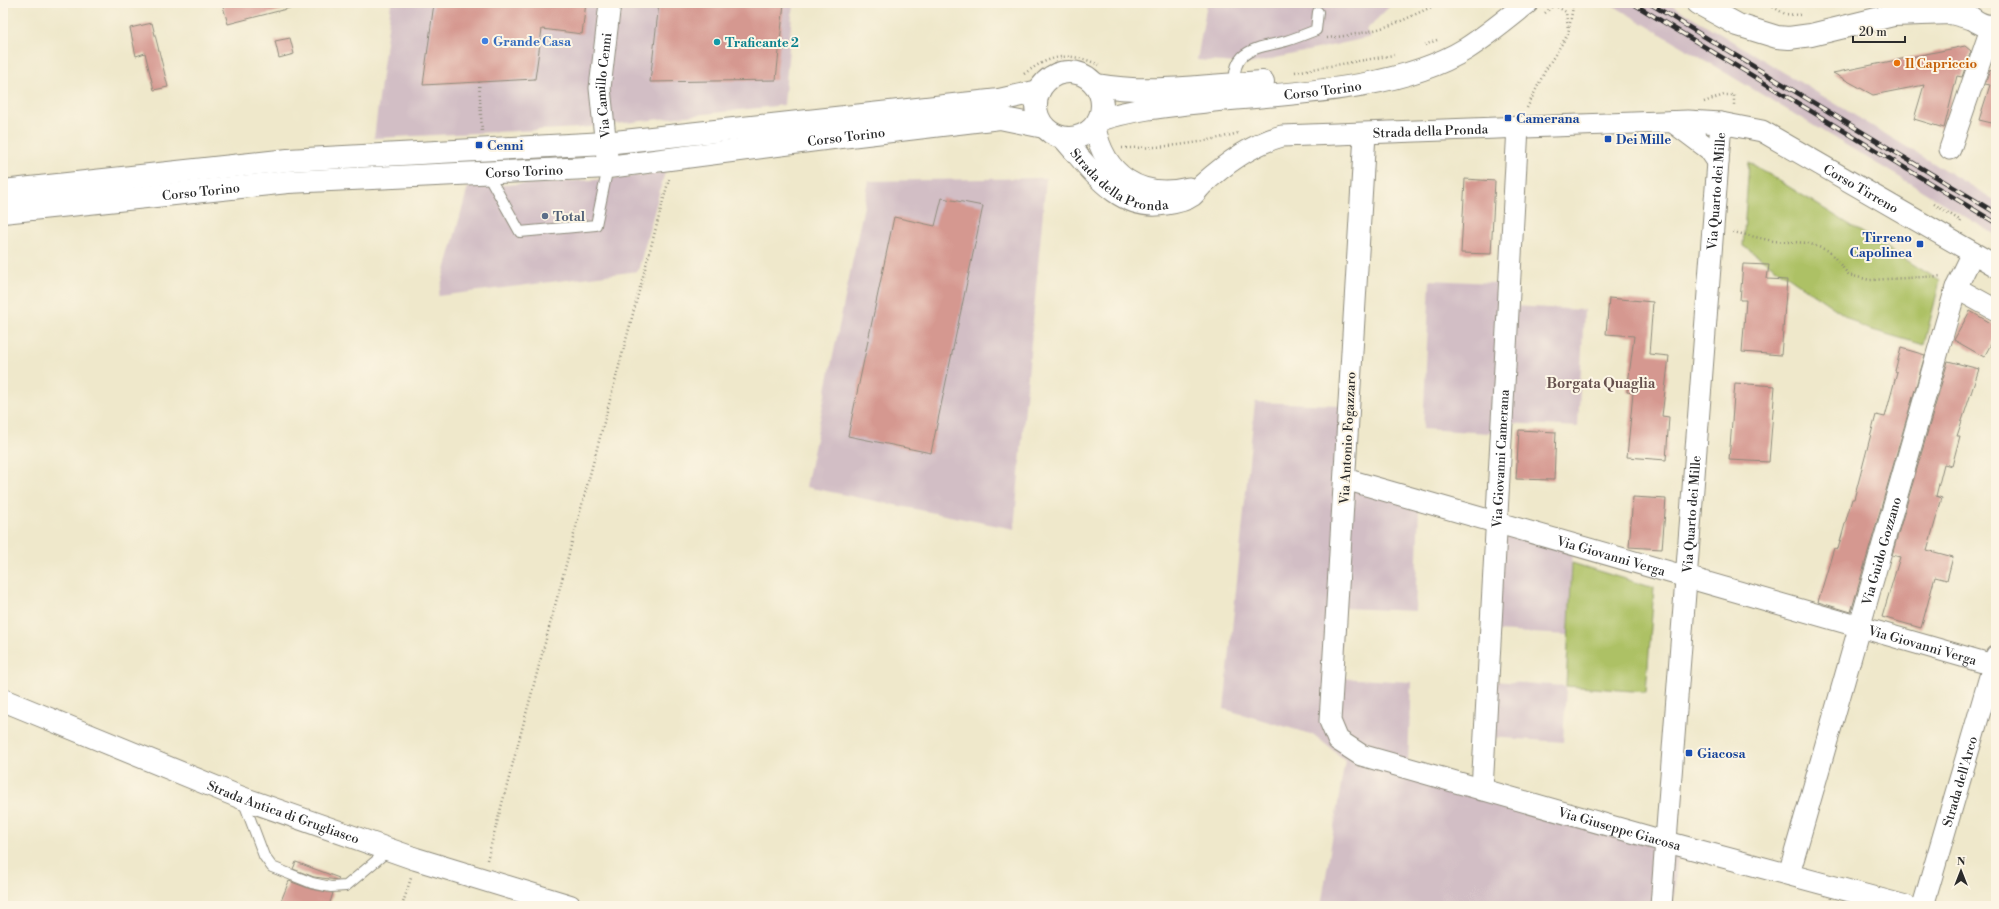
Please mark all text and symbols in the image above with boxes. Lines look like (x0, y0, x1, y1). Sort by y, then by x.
scale bar (1853, 18, 1905, 44)
text: 20 m (1859, 25, 1887, 40)
street label: Via Camillo Cenni (593, 32, 615, 140)
place label: Grande Casa (493, 34, 572, 50)
place label: Traficante 2 (725, 35, 799, 51)
marker: Grande Casa (480, 36, 490, 46)
marker: Traficante 2 (712, 37, 722, 47)
place label: Il Capriccio (1905, 56, 1978, 72)
marker: Il Capriccio (1892, 58, 1902, 68)
street label: Corso Torino (1283, 78, 1363, 103)
place label: Camerana (1516, 111, 1581, 127)
marker: Camerana (1503, 113, 1513, 123)
street label: Strada della Pronda (1373, 121, 1489, 142)
street label: Corso Torino (806, 125, 886, 150)
street label: Via Quarto dei Mille (1704, 131, 1729, 251)
place label: Dei Mille (1616, 132, 1671, 148)
marker: Dei Mille (1603, 134, 1613, 144)
place label: Cenni (487, 138, 523, 154)
marker: Cenni (474, 140, 484, 150)
street label: Strada della Pronda (1066, 146, 1170, 214)
street label: Corso Tirreno (1820, 161, 1901, 217)
street label: Corso Torino (485, 162, 564, 182)
street label: Corso Torino (161, 180, 241, 204)
place label: Total (553, 209, 586, 225)
marker: Total (540, 211, 550, 221)
place label: Tirreno Capolinea (1849, 230, 1913, 261)
marker: Tirreno Capolinea (1915, 239, 1925, 249)
street label: Via Antonio Fogazzaro (1336, 371, 1359, 506)
district label: Borgata Quaglia (1547, 375, 1656, 393)
street label: Via Giovanni Camerana (1489, 389, 1513, 529)
street label: Via Quarto dei Mille (1679, 454, 1705, 575)
street label: Via Guido Gozzano (1859, 495, 1905, 608)
street label: Via Giovanni Verga (1554, 533, 1667, 580)
street label: Via Giovanni Verga (1865, 622, 1979, 669)
street label: Strada dell'Arco (1940, 734, 1981, 829)
place label: Giacosa (1697, 746, 1746, 762)
marker: Giacosa (1684, 748, 1694, 758)
street label: Strada Antica di Grugliasco (205, 778, 361, 848)
street label: Via Giuseppe Giacosa (1555, 804, 1683, 854)
north arrow (1941, 851, 1981, 891)
text: N (1957, 855, 1966, 869)

